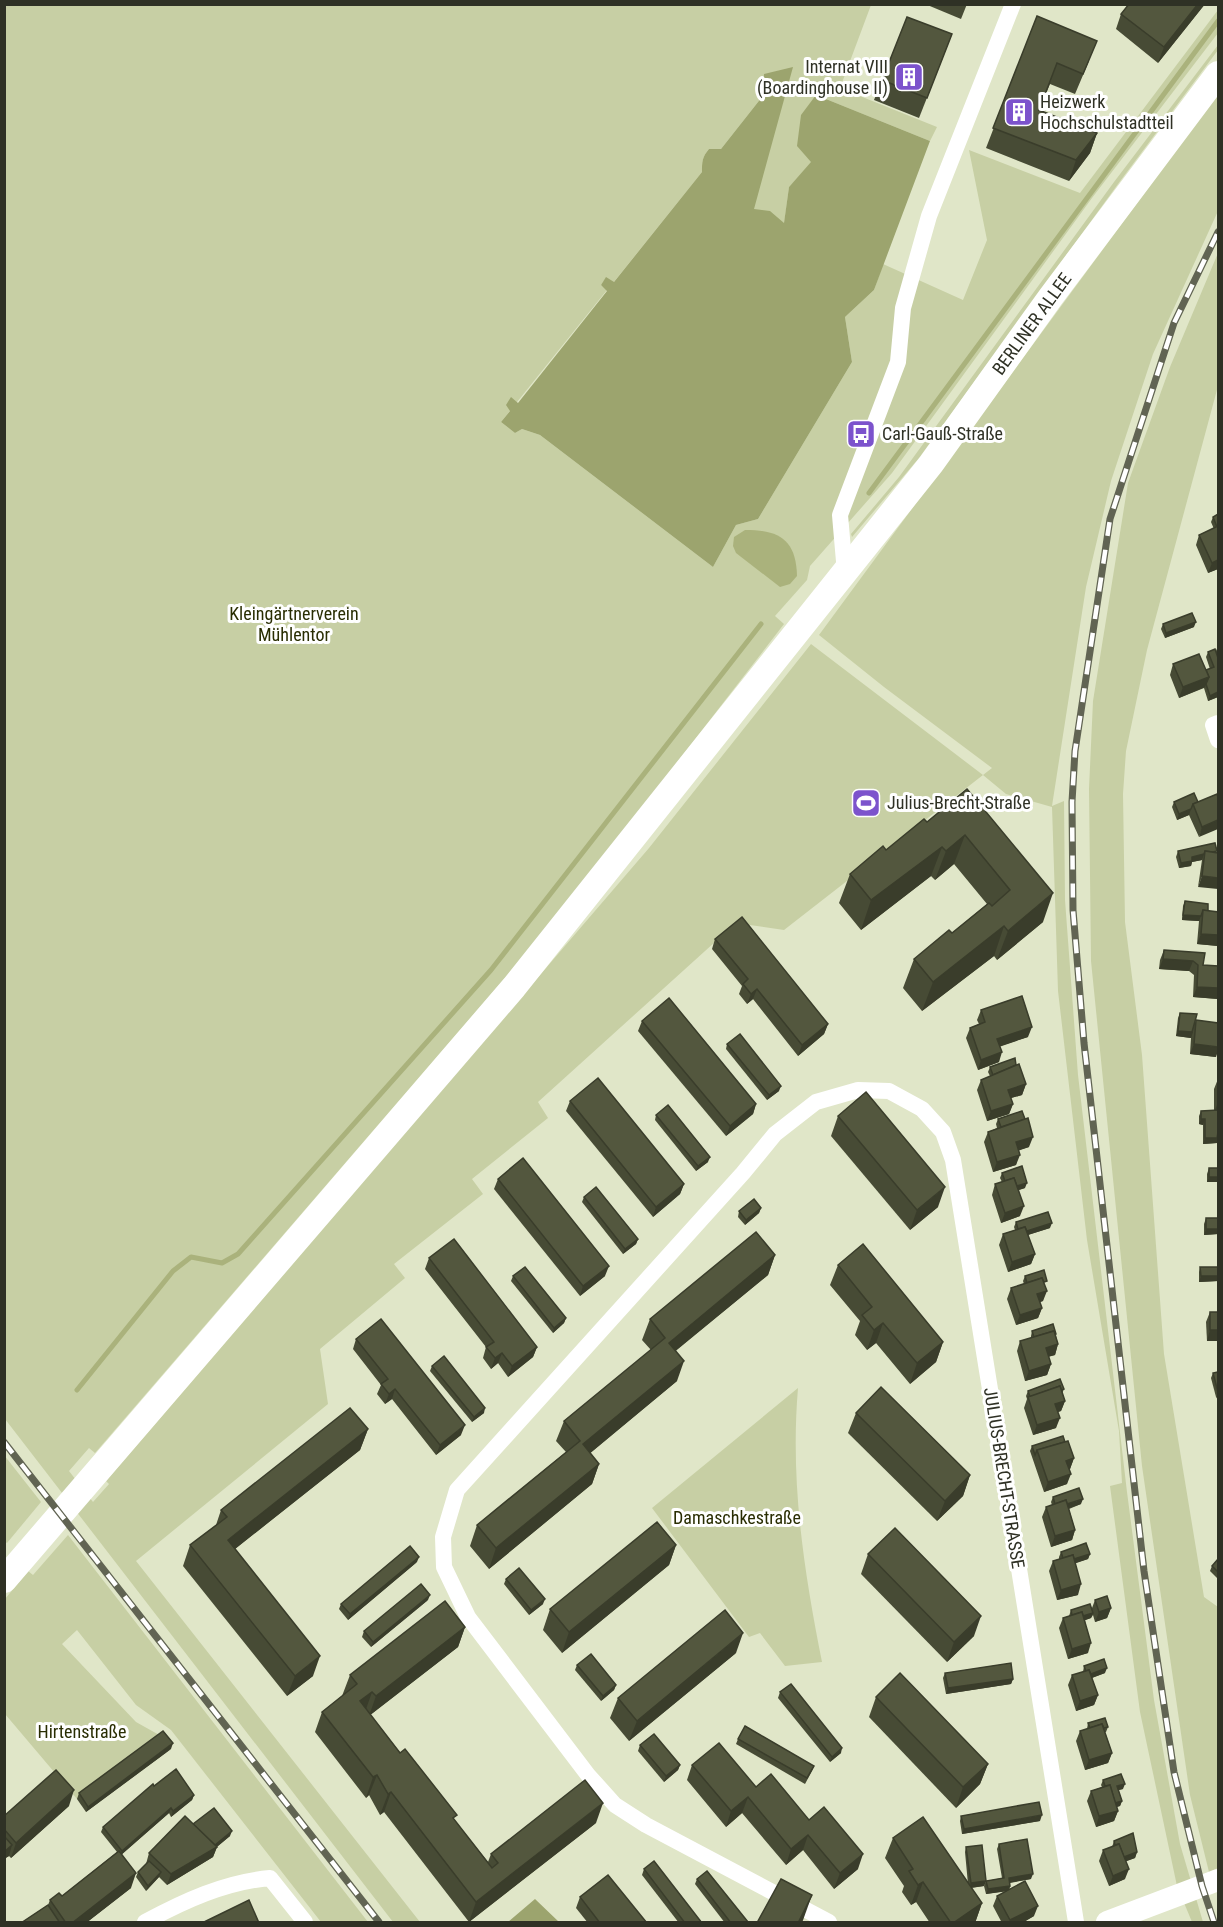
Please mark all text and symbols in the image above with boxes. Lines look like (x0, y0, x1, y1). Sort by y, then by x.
place label: Internat VIII (Boardinghouse II) (757, 56, 888, 99)
building icon: Internat VIII (Boardinghouse II) (893, 61, 925, 93)
place label: Heizwerk Hochschulstadtteil (1040, 91, 1174, 133)
building icon: Heizwerk Hochschulstadtteil (1003, 96, 1035, 128)
street label: BERLINER ALLEE (988, 269, 1076, 379)
bus stop icon: Carl-Gauß-Straße (845, 418, 877, 450)
place label: Carl-Gauß-Straße (882, 423, 1003, 444)
park label: Kleingärtnerverein Mühlentor (229, 603, 359, 645)
sports icon: Julius-Brecht-Straße (850, 787, 882, 819)
place label: Julius-Brecht-Straße (887, 792, 1031, 813)
street label: JULIUS-BRECHT-STRASSE (980, 1386, 1029, 1570)
park label: Damaschkestraße (673, 1507, 801, 1528)
park label: Hirtenstraße (38, 1721, 126, 1742)

